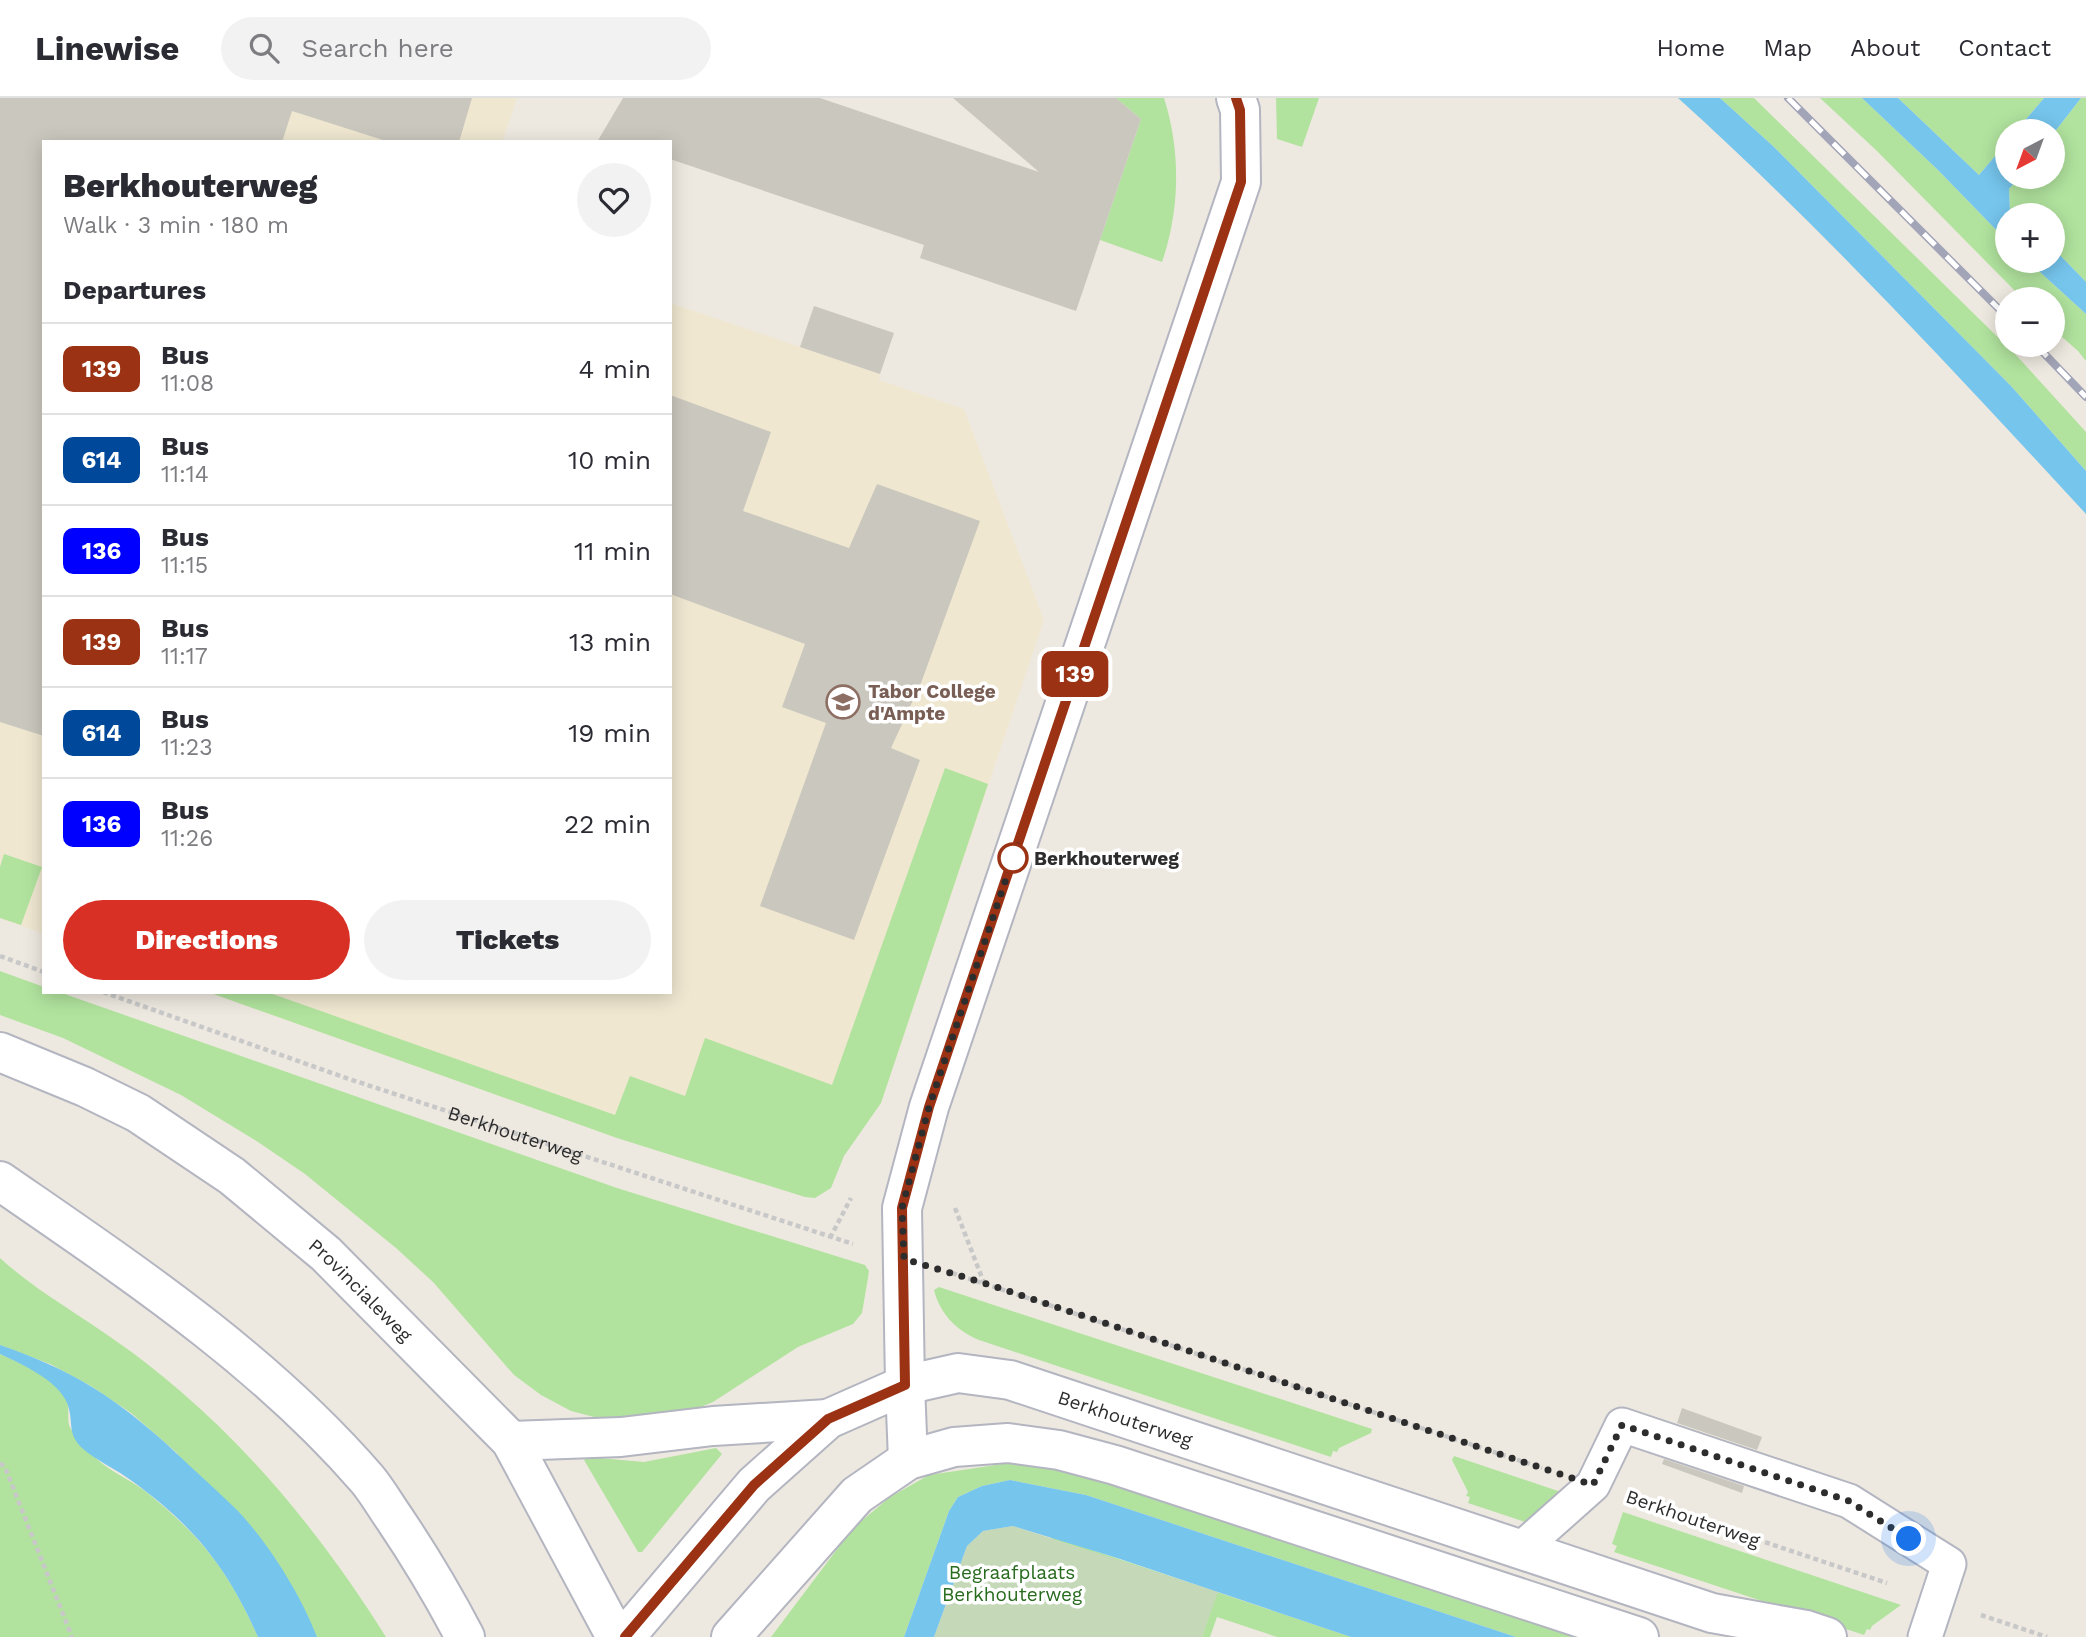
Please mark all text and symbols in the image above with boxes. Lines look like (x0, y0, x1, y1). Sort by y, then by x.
search box (221, 17, 711, 80)
text: Linewise (35, 29, 179, 68)
icon: search (245, 29, 283, 67)
text: Search here (301, 33, 454, 63)
text: Home (1657, 34, 1725, 62)
text: Map (1763, 34, 1812, 62)
text: About (1850, 34, 1920, 62)
text: Contact (1958, 34, 2051, 62)
north arrow (1995, 119, 2065, 189)
map controls (1995, 119, 2065, 357)
button: heart (577, 163, 651, 237)
text: Berkhouterweg (63, 166, 317, 205)
button: + (1995, 203, 2065, 273)
text: Walk · 3 min · 180 m (63, 212, 289, 239)
text: Departures (63, 275, 206, 305)
button: − (1995, 287, 2065, 357)
text: Bus (161, 340, 209, 370)
text: 4 min (578, 354, 651, 384)
text: 139 (82, 355, 121, 383)
text: 11:08 (161, 370, 214, 397)
text: Bus (161, 431, 209, 461)
text: 10 min (568, 445, 651, 475)
text: 614 (81, 446, 122, 474)
text: 11:14 (161, 461, 209, 488)
text: Bus (161, 522, 209, 552)
text: 11 min (574, 536, 651, 566)
text: 136 (82, 537, 121, 565)
text: 11:15 (161, 552, 208, 579)
text: Bus (161, 613, 209, 643)
text: 13 min (569, 627, 651, 657)
text: 139 (82, 628, 121, 656)
text: 11:17 (161, 643, 208, 670)
line badge: 139 (1035, 651, 1115, 697)
text: 139 (1055, 660, 1095, 688)
place label: Tabor College d'Ampte (868, 680, 996, 725)
school or university icon: Tabor College d'Ampte (824, 683, 862, 721)
text: Bus (161, 704, 209, 734)
text: 19 min (568, 718, 651, 748)
text: 614 (81, 719, 122, 747)
text: 11:23 (161, 734, 213, 761)
text: Bus (161, 795, 209, 825)
text: 22 min (564, 809, 651, 839)
text: 136 (82, 810, 121, 838)
text: 11:26 (161, 825, 213, 852)
marker: Berkhouterweg (998, 843, 1028, 873)
place label: Berkhouterweg (1034, 847, 1179, 870)
button: Directions (63, 900, 350, 980)
button: Tickets (364, 900, 651, 980)
street label: Berkhouterweg (445, 1101, 586, 1167)
street label: Provincialeweg (304, 1234, 418, 1347)
street label: Berkhouterweg (1055, 1386, 1196, 1452)
street label: Berkhouterweg (1623, 1485, 1764, 1552)
your location (1891, 1521, 1926, 1556)
park label: Begraafplaats Berkhouterweg (942, 1561, 1083, 1606)

